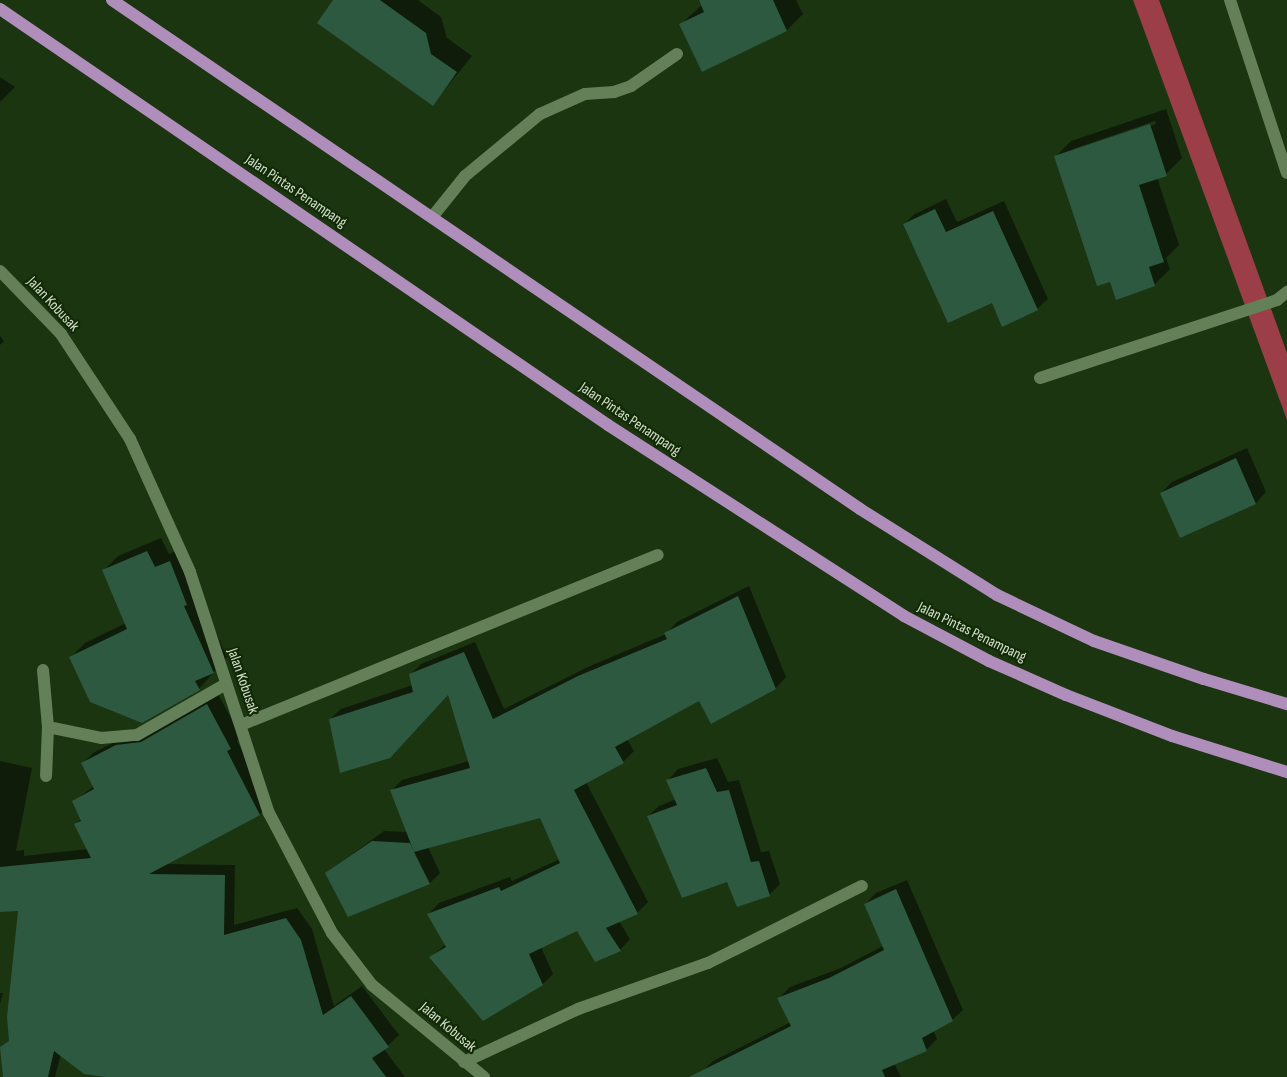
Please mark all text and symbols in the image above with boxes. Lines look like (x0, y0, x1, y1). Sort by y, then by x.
street label: Jalan Pintas Penampang (242, 150, 350, 232)
street label: Jalan Kobusak (23, 273, 83, 335)
street label: Jalan Pintas Penampang (576, 378, 684, 460)
street label: Jalan Pintas Penampang (915, 598, 1029, 666)
street label: Jalan Kobusak (223, 646, 263, 716)
street label: Jalan Kobusak (416, 998, 480, 1056)

